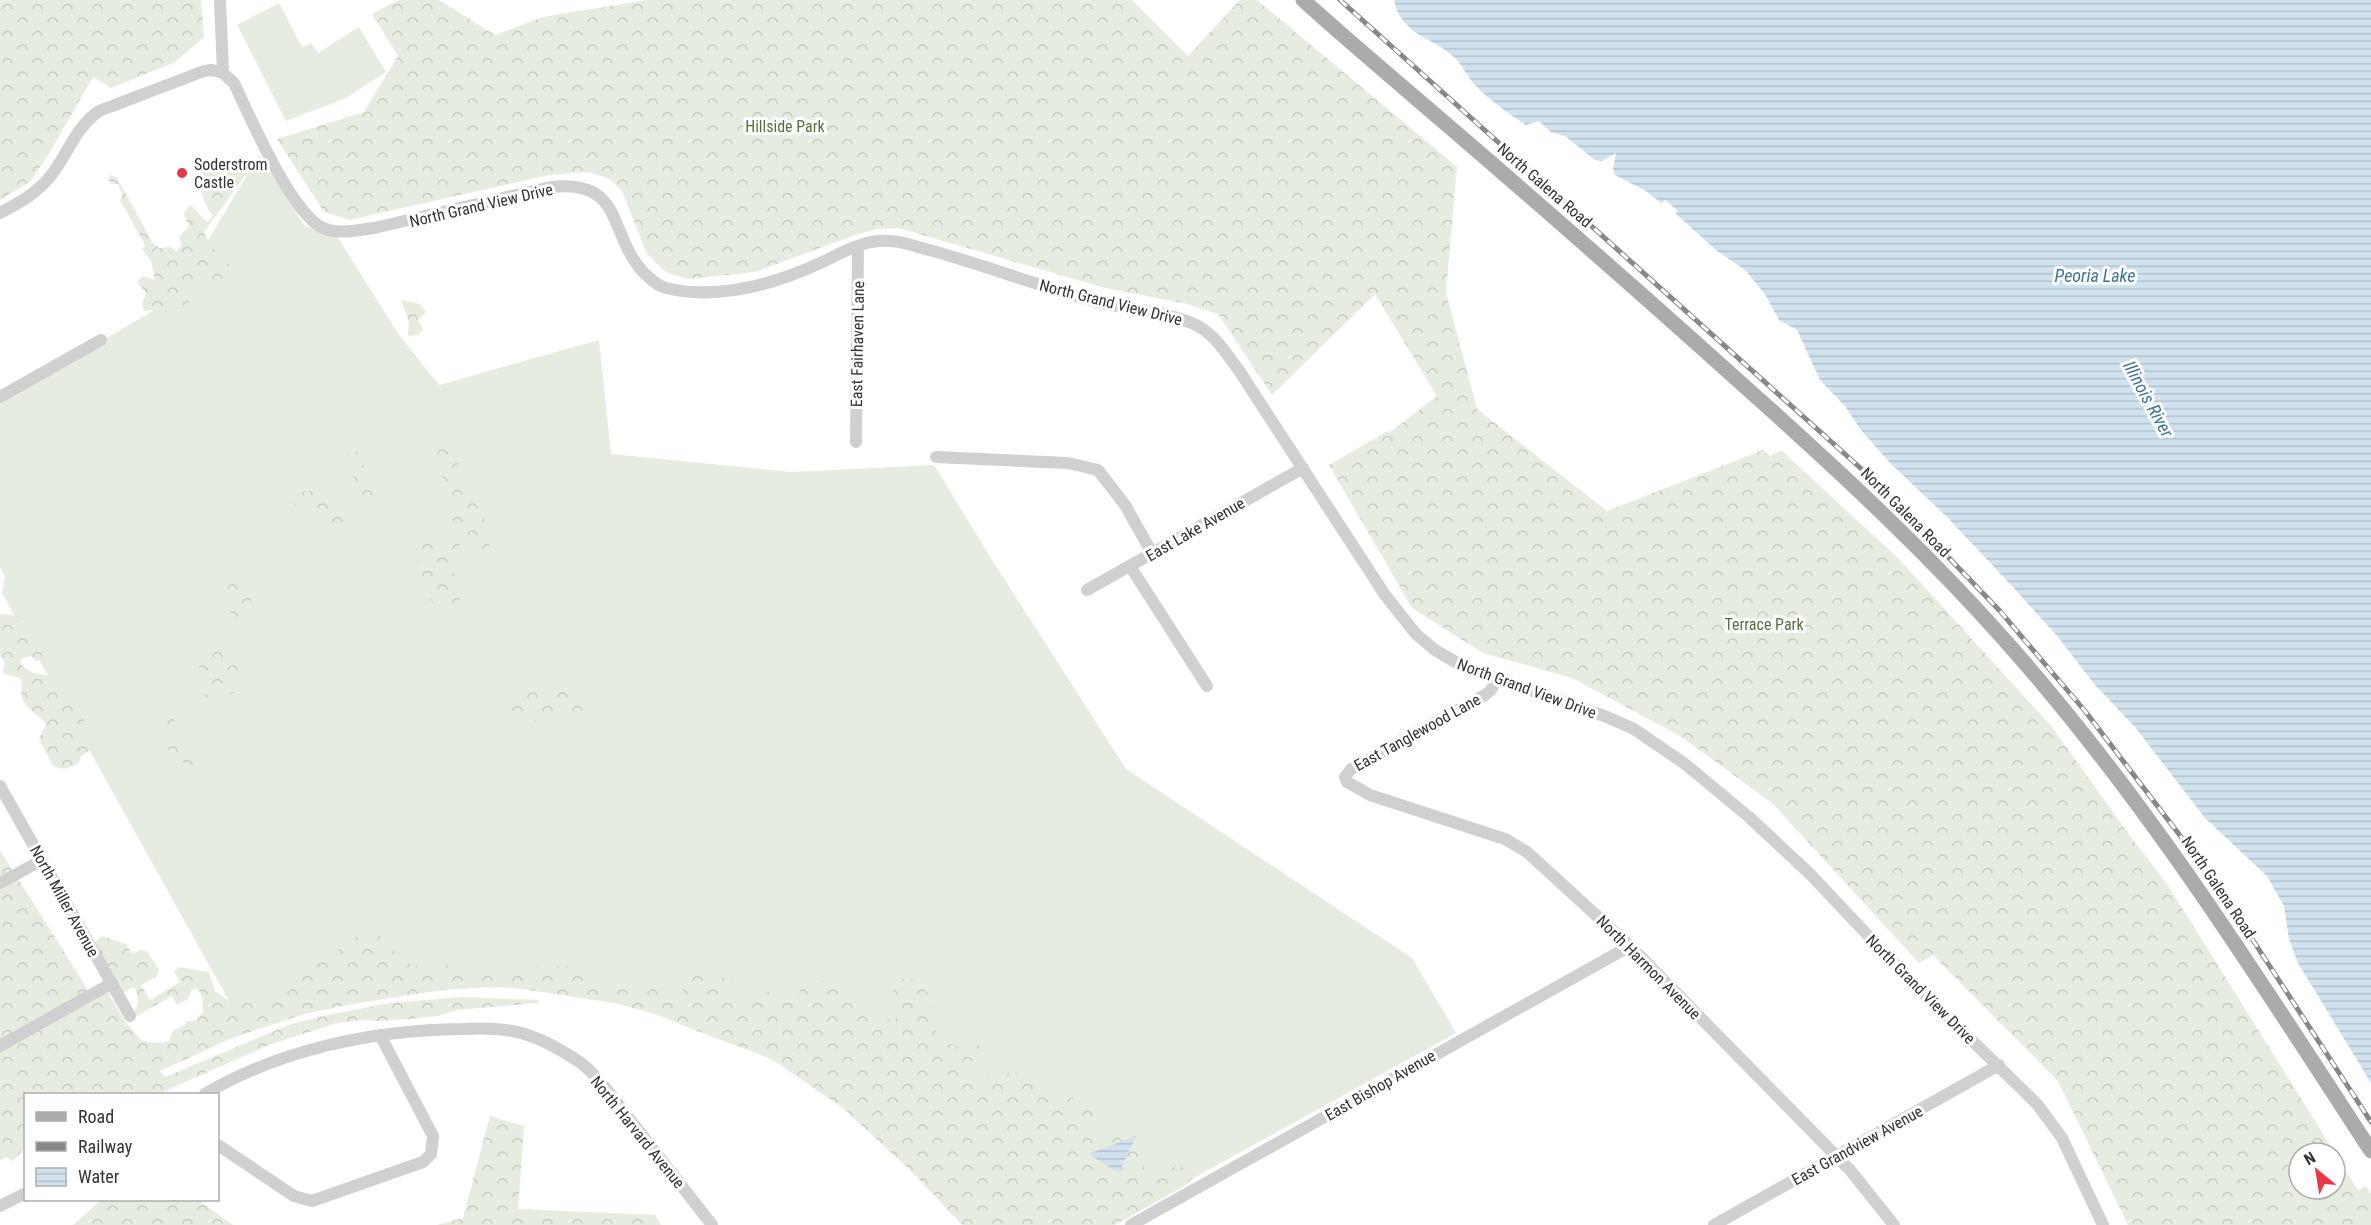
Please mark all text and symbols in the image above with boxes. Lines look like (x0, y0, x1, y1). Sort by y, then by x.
park label: Hillside Park (745, 117, 826, 136)
street label: North Galena Road (1494, 139, 1596, 232)
place label: Soderstrom Castle (194, 155, 267, 192)
marker: Soderstrom Castle (175, 166, 189, 180)
street label: North Grand View Drive (408, 180, 555, 231)
water label: Peoria Lake (2055, 265, 2135, 286)
street label: North Grand View Drive (1037, 276, 1184, 329)
street label: East Fairhaven Lane (847, 281, 868, 407)
water label: Illinois River (2119, 357, 2178, 441)
street label: North Galena Road (1857, 464, 1954, 561)
street label: East Lake Avenue (1142, 493, 1248, 565)
park label: Terrace Park (1724, 615, 1804, 634)
street label: North Grand View Drive (1455, 654, 1599, 722)
street label: East Tanglewood Lane (1351, 690, 1484, 775)
street label: North Galena Road (2177, 833, 2260, 942)
street label: North Miller Avenue (26, 842, 103, 960)
street label: North Harmon Avenue (1593, 911, 1705, 1023)
street label: North Grand View Drive (1862, 931, 1979, 1048)
street label: East Bishop Avenue (1322, 1046, 1439, 1125)
street label: North Harvard Avenue (587, 1072, 689, 1192)
legend (24, 1093, 219, 1201)
street label: East Grandview Avenue (1788, 1102, 1926, 1189)
text: Road (78, 1106, 114, 1127)
text: Railway (78, 1136, 133, 1157)
north arrow (2287, 1141, 2347, 1201)
text: N (2301, 1148, 2319, 1169)
text: Water (78, 1166, 120, 1187)

